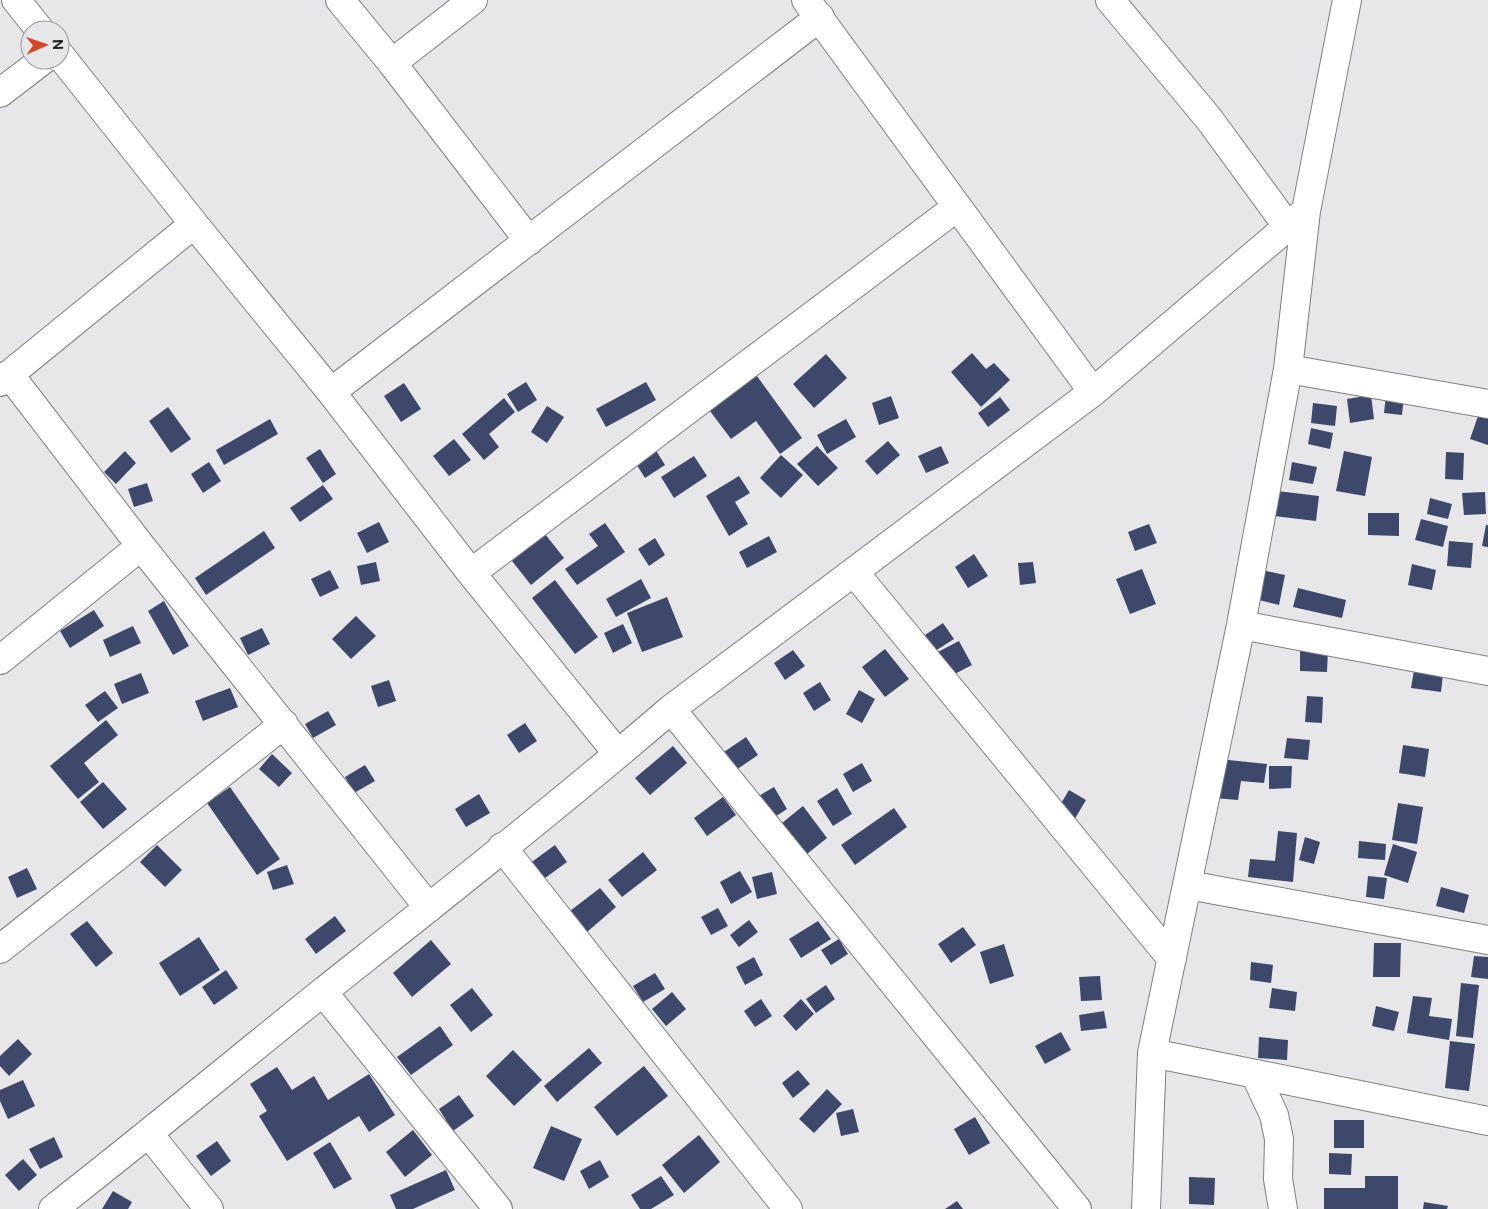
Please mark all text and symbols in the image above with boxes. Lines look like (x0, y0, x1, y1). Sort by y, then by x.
north arrow (20, 20, 70, 70)
text: N (50, 39, 66, 50)

